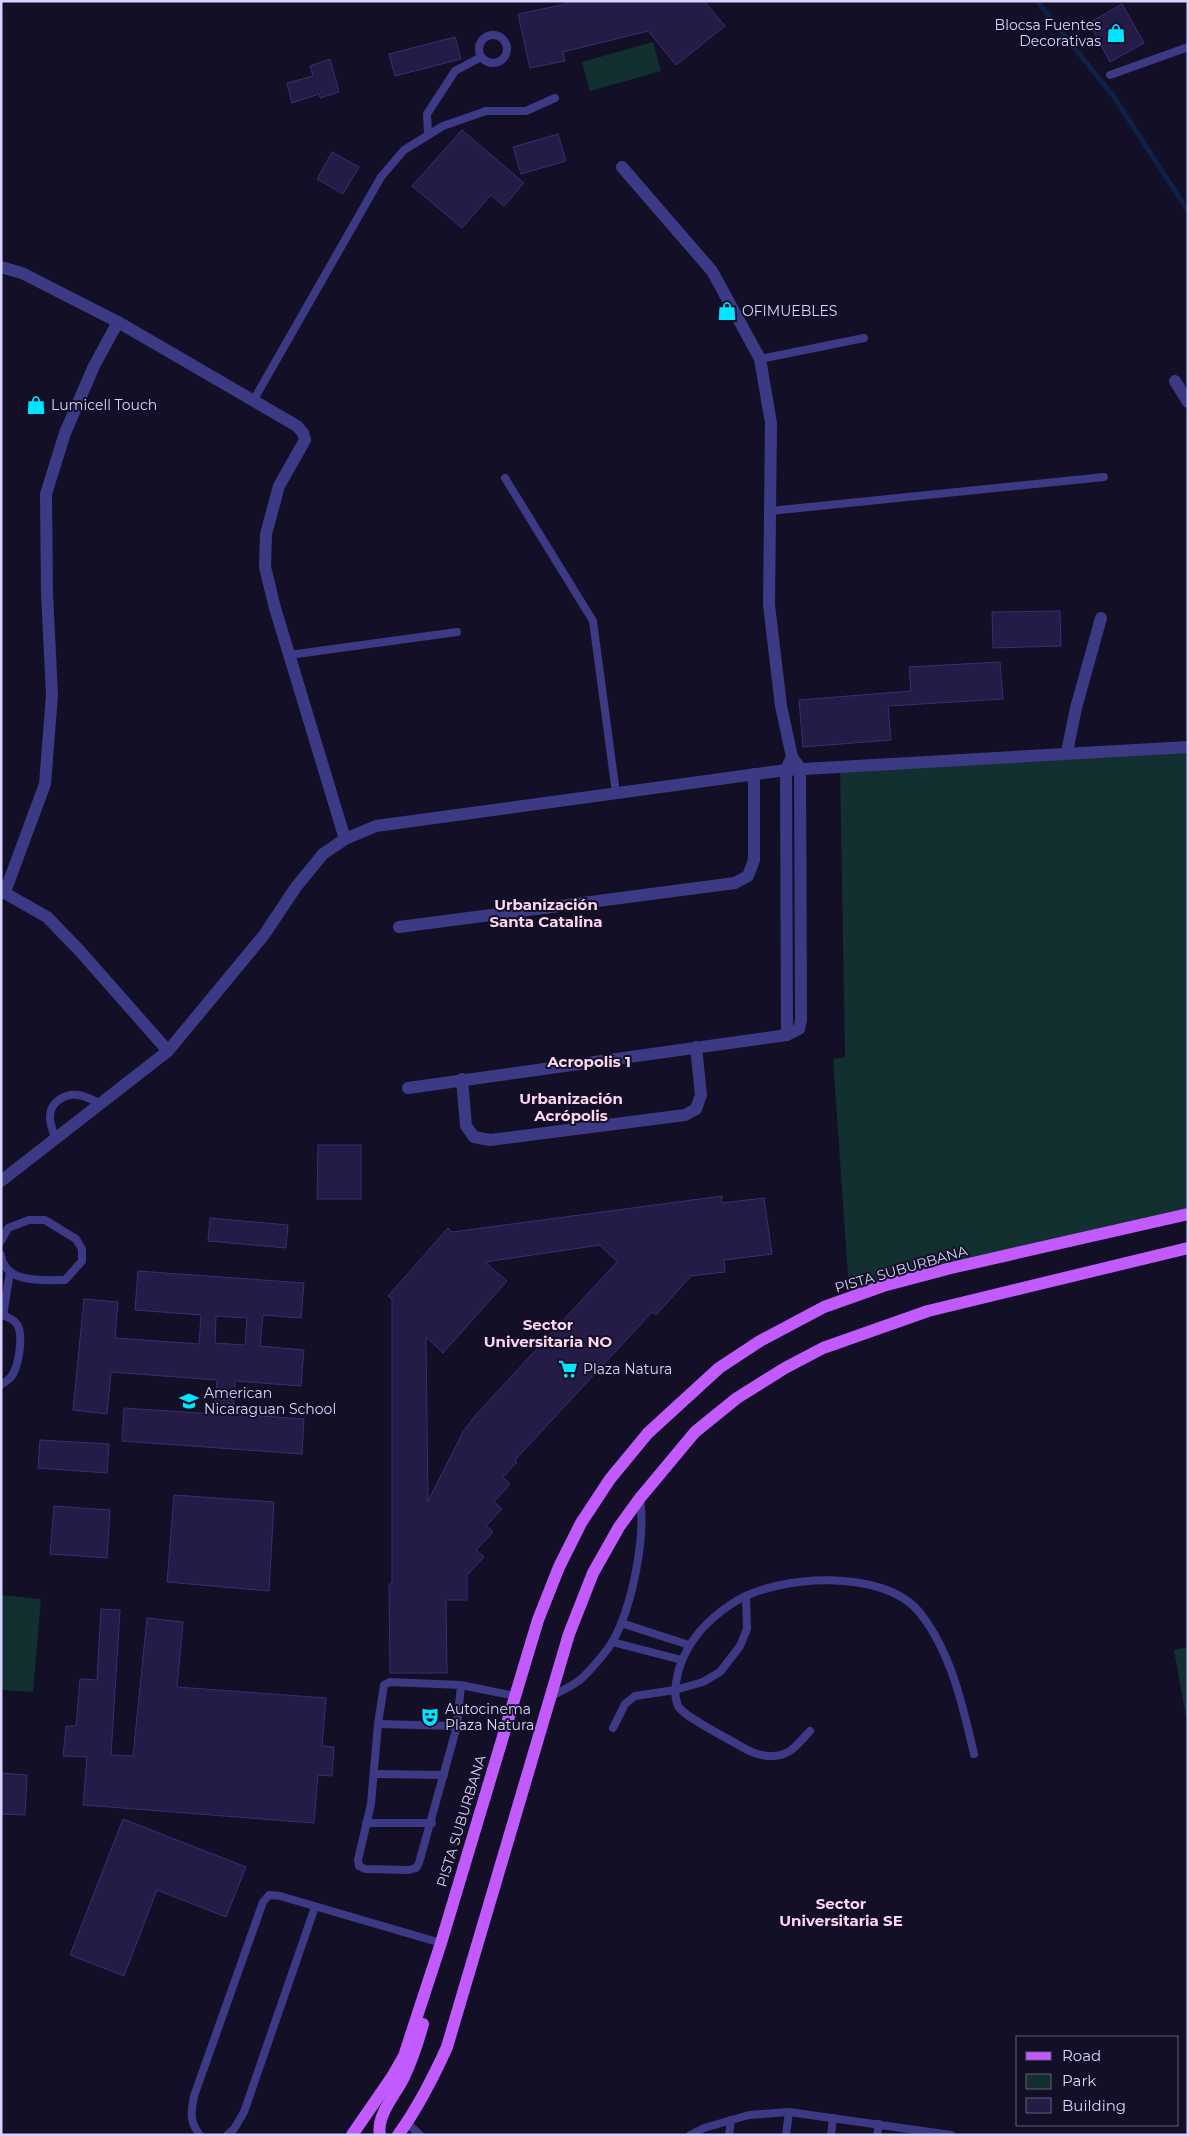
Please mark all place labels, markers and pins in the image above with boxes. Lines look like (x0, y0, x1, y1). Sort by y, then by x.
place label: Blocsa Fuentes Decorativas (995, 16, 1101, 50)
shop icon: Blocsa Fuentes Decorativas (1105, 22, 1127, 44)
shop icon: OFIMUEBLES (716, 300, 738, 322)
place label: OFIMUEBLES (742, 302, 837, 320)
shop icon: Lumicell Touch (25, 394, 47, 416)
place label: Lumicell Touch (51, 396, 157, 414)
supermarket icon: Plaza Natura (557, 1358, 579, 1380)
place label: Plaza Natura (583, 1360, 672, 1378)
place label: American Nicaraguan School (204, 1384, 336, 1418)
school or university icon: American Nicaraguan School (178, 1390, 200, 1412)
place label: Autocinema Plaza Natura (445, 1700, 534, 1734)
theatre icon: Autocinema Plaza Natura (419, 1706, 441, 1728)

